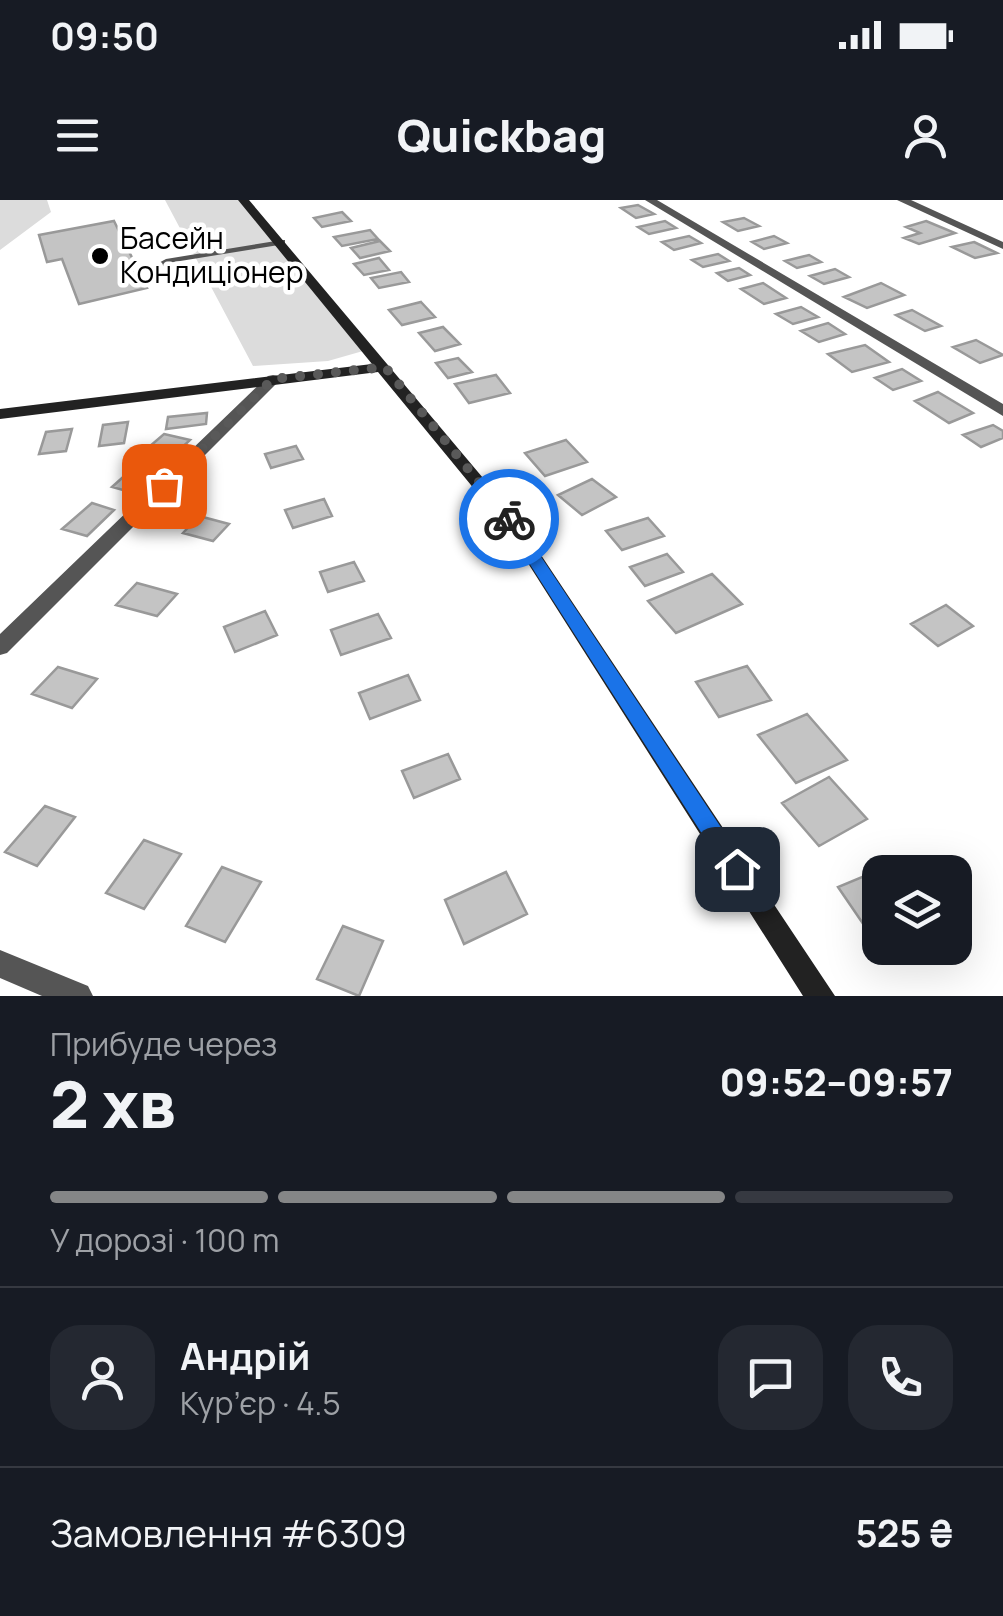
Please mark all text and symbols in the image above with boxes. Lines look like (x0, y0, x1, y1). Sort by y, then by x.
text: 09:50 (50, 9, 159, 61)
text: Quickbag (397, 104, 606, 166)
icon: menu (50, 108, 105, 163)
icon: person (898, 108, 953, 163)
place label: Басейн Кондиціонер (120, 217, 303, 292)
marker: Басейн Кондиціонер (89, 245, 111, 267)
pin (122, 444, 207, 529)
icon: bag (137, 459, 192, 514)
courier (459, 469, 559, 569)
icon: bike (482, 492, 537, 547)
pin (695, 827, 780, 912)
icon: home (710, 842, 765, 897)
map controls (862, 855, 972, 965)
button: layers (862, 855, 972, 965)
text: Прибуде через (50, 1022, 277, 1066)
text: 09:52–09:57 (719, 1055, 953, 1107)
text: 2 хв (50, 1059, 176, 1148)
text: У дорозі · 100 m (50, 1218, 279, 1262)
button: person (50, 1325, 155, 1430)
button: chat (718, 1325, 823, 1430)
button: phone (848, 1325, 953, 1430)
text: Андрій (180, 1329, 310, 1381)
text: Кур’єр · 4.5 (180, 1381, 341, 1425)
text: Замовлення #6309 (50, 1506, 407, 1558)
text: 525 ₴ (855, 1506, 953, 1558)

